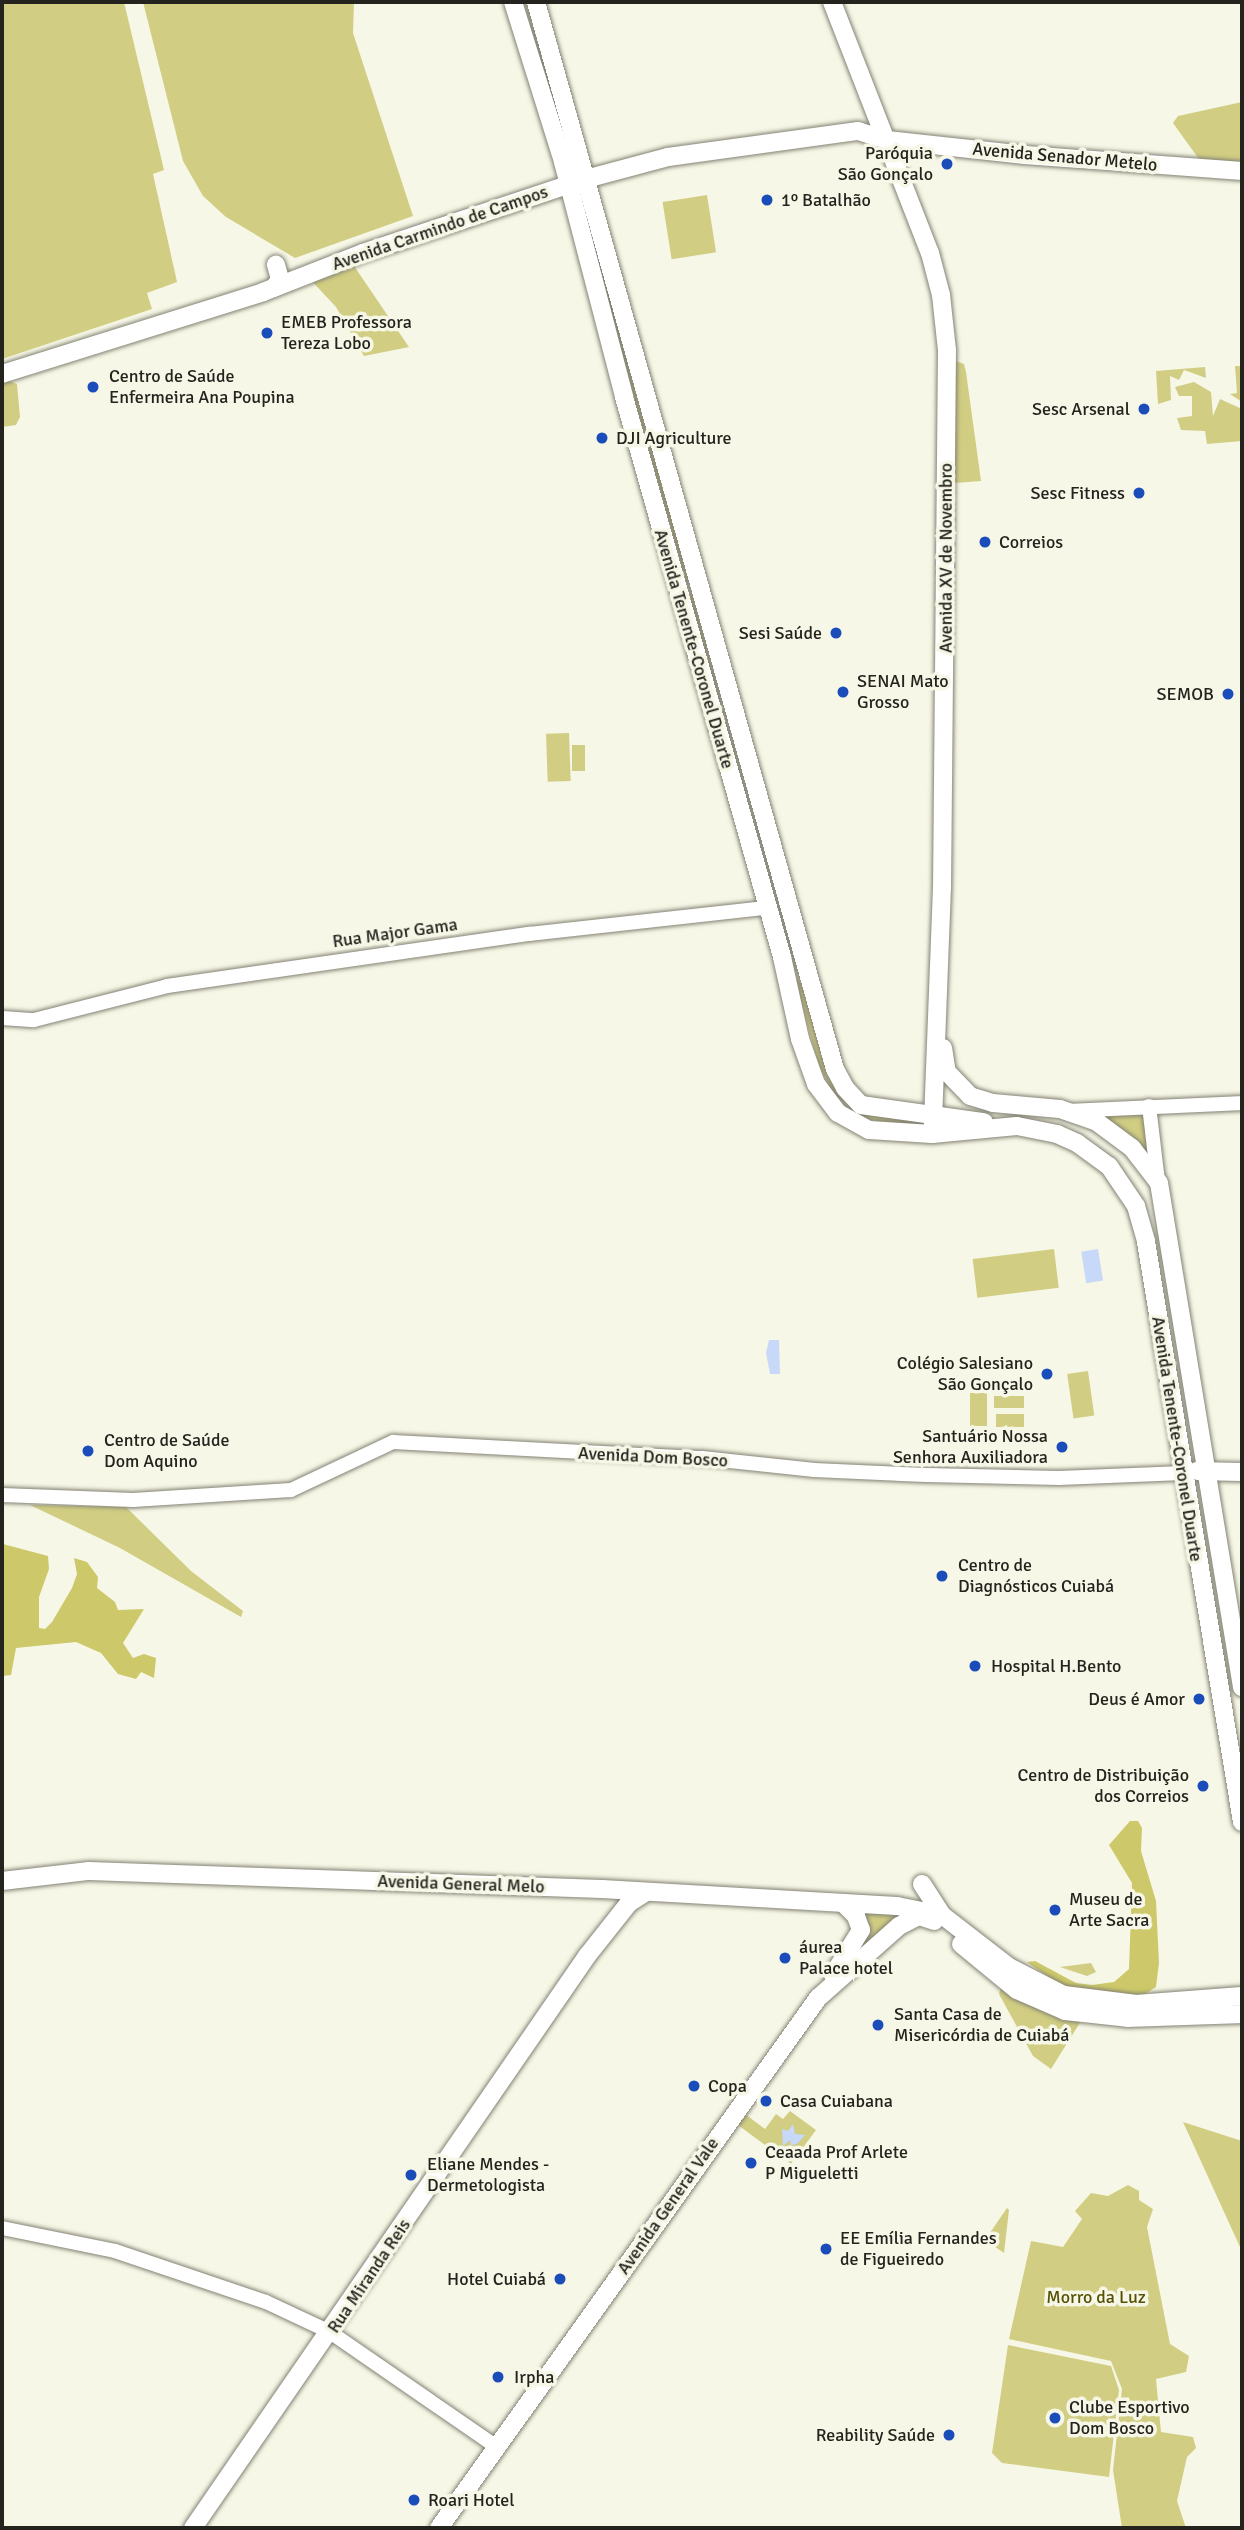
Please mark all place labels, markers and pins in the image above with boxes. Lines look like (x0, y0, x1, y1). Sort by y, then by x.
place label: Paróquia São Gonçalo (838, 143, 933, 186)
marker: Paróquia São Gonçalo (939, 156, 955, 172)
place label: 1º Batalhão (781, 189, 871, 211)
marker: 1º Batalhão (759, 192, 775, 208)
place label: EMEB Professora Tereza Lobo (281, 312, 412, 354)
marker: EMEB Professora Tereza Lobo (259, 325, 275, 341)
place label: Centro de Saúde Enfermeira Ana Poupina (109, 366, 295, 408)
marker: Centro de Saúde Enfermeira Ana Poupina (83, 377, 103, 397)
place label: Sesc Arsenal (1032, 398, 1130, 420)
marker: Sesc Arsenal (1136, 401, 1152, 417)
place label: DJI Agriculture (616, 427, 732, 449)
marker: DJI Agriculture (594, 430, 610, 446)
place label: Sesc Fitness (1031, 482, 1125, 504)
marker: Sesc Fitness (1131, 485, 1147, 501)
place label: Correios (999, 531, 1063, 553)
marker: Correios (977, 534, 993, 550)
place label: Sesi Saúde (739, 622, 822, 644)
marker: Sesi Saúde (828, 625, 844, 641)
place label: SENAI Mato Grosso (857, 671, 949, 714)
place label: SEMOB (1157, 683, 1214, 705)
marker: SENAI Mato Grosso (835, 684, 851, 700)
marker: SEMOB (1220, 686, 1236, 702)
place label: Colégio Salesiano São Gonçalo (897, 1353, 1033, 1396)
marker: Colégio Salesiano São Gonçalo (1039, 1366, 1055, 1382)
place label: Santuário Nossa Senhora Auxiliadora (893, 1426, 1048, 1468)
place label: Centro de Saúde Dom Aquino (104, 1430, 229, 1472)
marker: Santuário Nossa Senhora Auxiliadora (1054, 1439, 1070, 1455)
marker: Centro de Saúde Dom Aquino (78, 1441, 98, 1461)
place label: Centro de Diagnósticos Cuiabá (958, 1555, 1114, 1598)
marker: Centro de Diagnósticos Cuiabá (932, 1566, 952, 1586)
place label: Hospital H.Bento (991, 1655, 1121, 1677)
marker: Hospital H.Bento (965, 1656, 985, 1676)
place label: Deus é Amor (1088, 1688, 1185, 1710)
marker: Deus é Amor (1191, 1691, 1207, 1707)
place label: Centro de Distribuição dos Correios (1017, 1765, 1189, 1808)
marker: Centro de Distribuição dos Correios (1195, 1778, 1211, 1794)
place label: Museu de Arte Sacra (1069, 1889, 1149, 1932)
marker: Museu de Arte Sacra (1047, 1902, 1063, 1918)
place label: áurea Palace hotel (799, 1937, 893, 1980)
marker: áurea Palace hotel (777, 1950, 793, 1966)
place label: Santa Casa de Misericórdia de Cuiabá (894, 2004, 1069, 2046)
marker: Santa Casa de Misericórdia de Cuiabá (868, 2015, 888, 2035)
place label: Copa (708, 2075, 747, 2097)
marker: Copa (686, 2078, 702, 2094)
place label: Casa Cuiabana (780, 2090, 893, 2112)
marker: Casa Cuiabana (758, 2093, 774, 2109)
place label: Ceaada Prof Arlete P Migueletti (765, 2142, 908, 2184)
place label: Eliane Mendes - Dermetologista (427, 2154, 549, 2196)
marker: Ceaada Prof Arlete P Migueletti (743, 2155, 759, 2171)
marker: Eliane Mendes - Dermetologista (401, 2165, 421, 2185)
place label: EE Emília Fernandes de Figueiredo (840, 2228, 997, 2270)
marker: EE Emília Fernandes de Figueiredo (818, 2241, 834, 2257)
place label: Hotel Cuiabá (447, 2268, 546, 2290)
marker: Hotel Cuiabá (552, 2271, 568, 2287)
place label: Irpha (514, 2366, 554, 2388)
marker: Irpha (488, 2367, 508, 2387)
place label: Clube Esportivo Dom Bosco (1069, 2397, 1190, 2440)
marker: Clube Esportivo Dom Bosco (1047, 2410, 1063, 2426)
place label: Reability Saúde (816, 2424, 935, 2446)
marker: Reability Saúde (941, 2427, 957, 2443)
place label: Roari Hotel (428, 2489, 515, 2511)
marker: Roari Hotel (406, 2492, 422, 2508)

